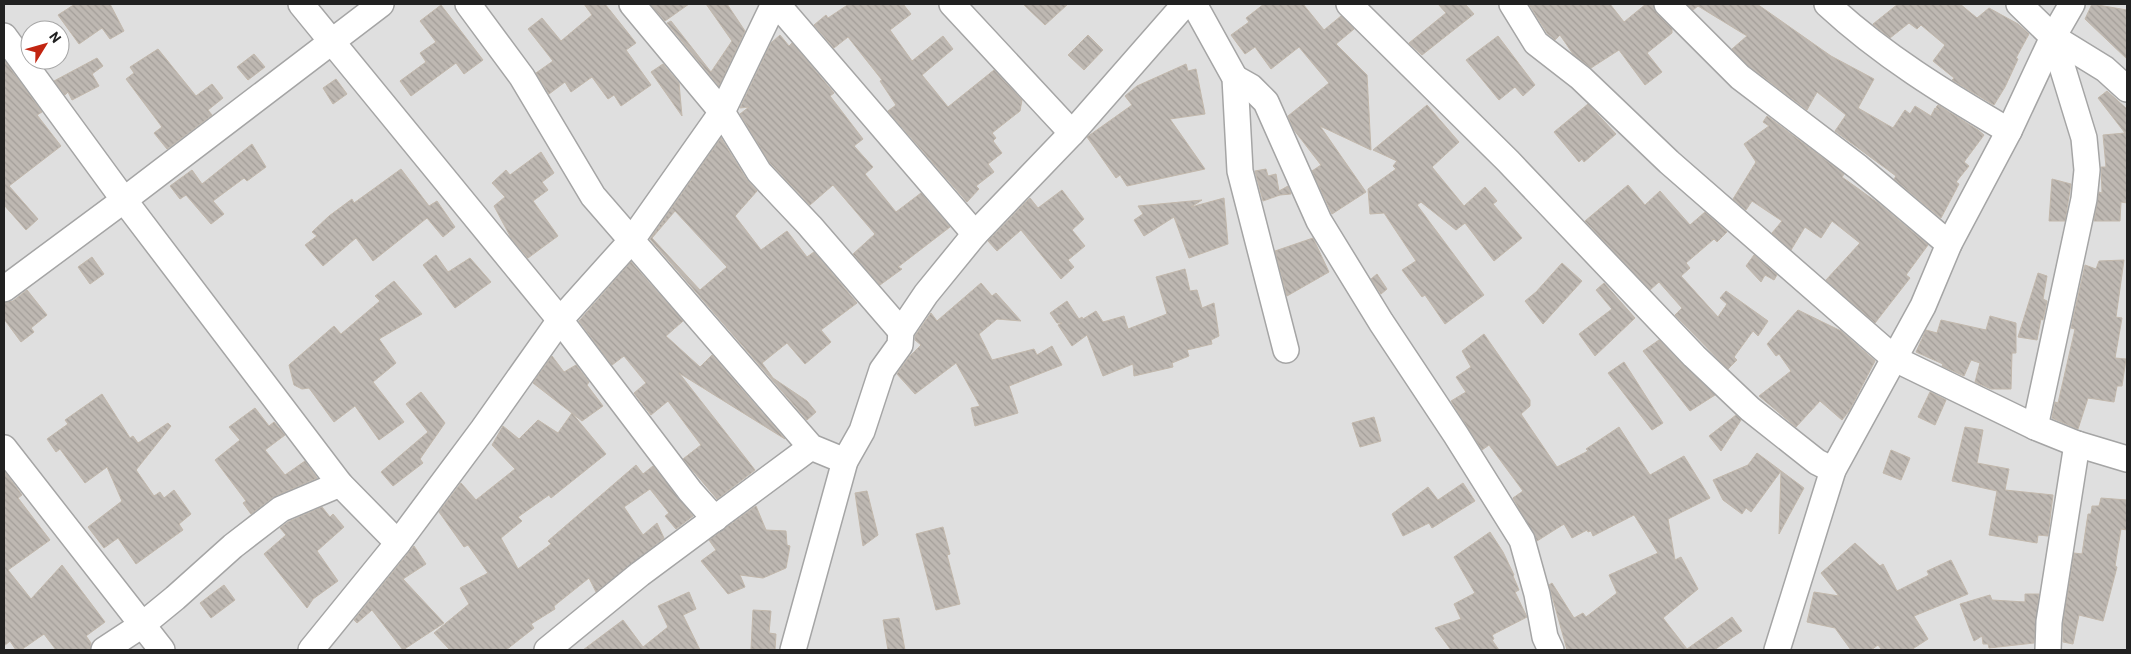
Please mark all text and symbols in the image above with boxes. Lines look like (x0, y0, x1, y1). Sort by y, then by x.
north arrow (20, 20, 70, 70)
text: N (46, 28, 65, 46)

